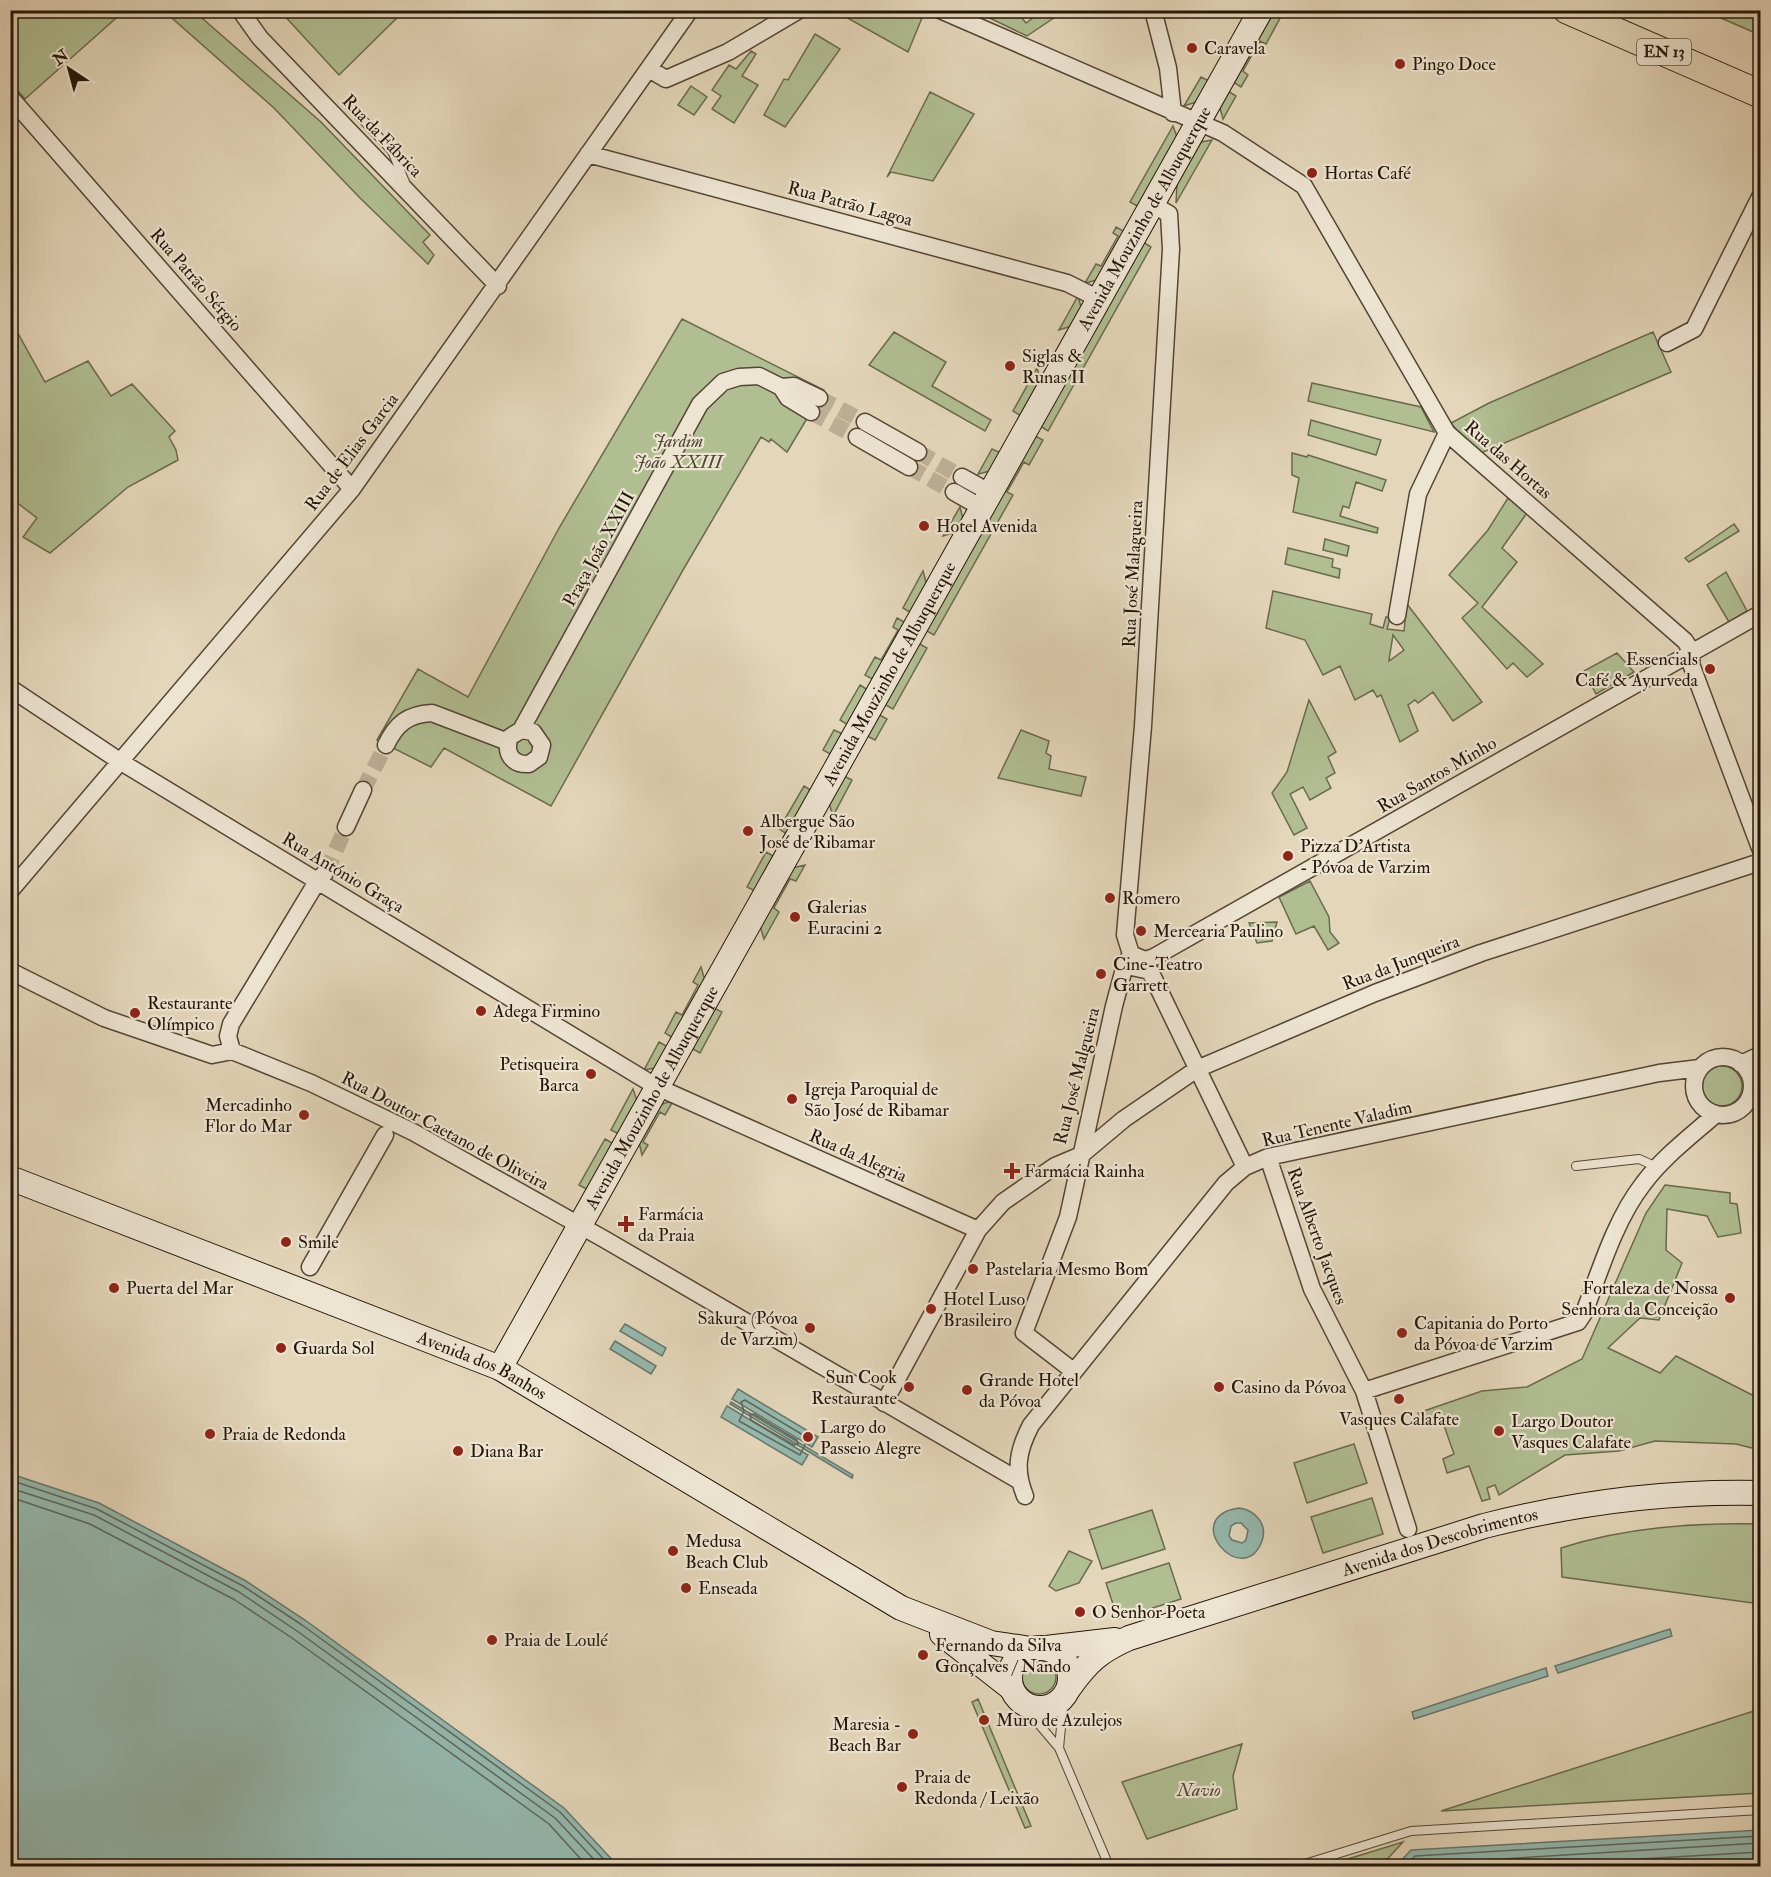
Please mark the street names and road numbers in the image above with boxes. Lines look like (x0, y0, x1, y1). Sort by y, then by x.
road number: EN 13 (1637, 39, 1691, 65)
street label: Rua da Fábrica (337, 90, 428, 183)
street label: Avenida Mouzinho de Albuquerque (1072, 102, 1217, 335)
street label: Rua Patrão Lagoa (785, 176, 916, 232)
street label: Rua Patrão Sérgio (145, 224, 247, 337)
street label: Rua de Elias Garcia (300, 388, 404, 516)
street label: Rua das Hortas (1459, 416, 1557, 504)
street label: Praça João XXIII (558, 487, 640, 611)
street label: Rua José Malagueira (1118, 499, 1148, 648)
street label: Avenida Mouzinho de Albuquerque (817, 557, 961, 791)
street label: Rua Santos Minho (1373, 731, 1501, 818)
street label: Rua António Graça (278, 827, 409, 919)
street label: Rua da Junqueira (1339, 930, 1463, 996)
street label: Avenida Mouzinho de Albuquerque (579, 981, 724, 1215)
street label: Rua José Malgueira (1049, 1005, 1105, 1147)
street label: Rua Doutor Caetano de Oliveira (337, 1066, 553, 1196)
street label: Rua Tenente Valadim (1260, 1096, 1414, 1152)
street label: Rua da Alegria (806, 1124, 911, 1188)
street label: Rua Alberto Jacques (1282, 1164, 1352, 1308)
street label: Avenida dos Banhos (413, 1325, 551, 1405)
street label: Avenida dos Descobrimentos (1338, 1502, 1540, 1582)

